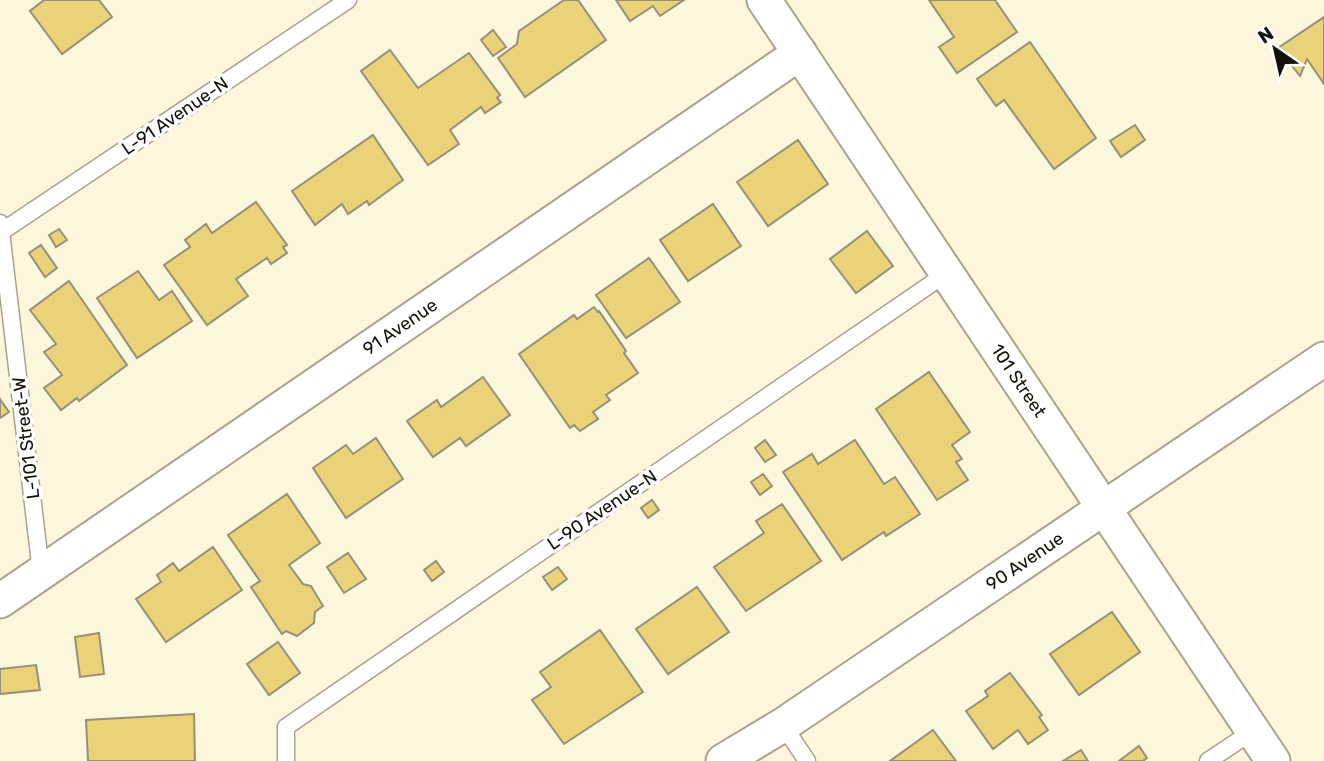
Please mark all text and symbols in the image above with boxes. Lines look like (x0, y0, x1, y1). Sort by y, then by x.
north arrow (1240, 14, 1310, 84)
text: N (1254, 22, 1278, 49)
street label: L-91 Avenue-N (117, 72, 233, 160)
street label: 91 Avenue (359, 294, 442, 360)
street label: 101 Street (986, 340, 1051, 421)
street label: L-101 Street-W (8, 376, 44, 500)
street label: L-90 Avenue-N (543, 465, 661, 555)
street label: 90 Avenue (982, 527, 1068, 595)

